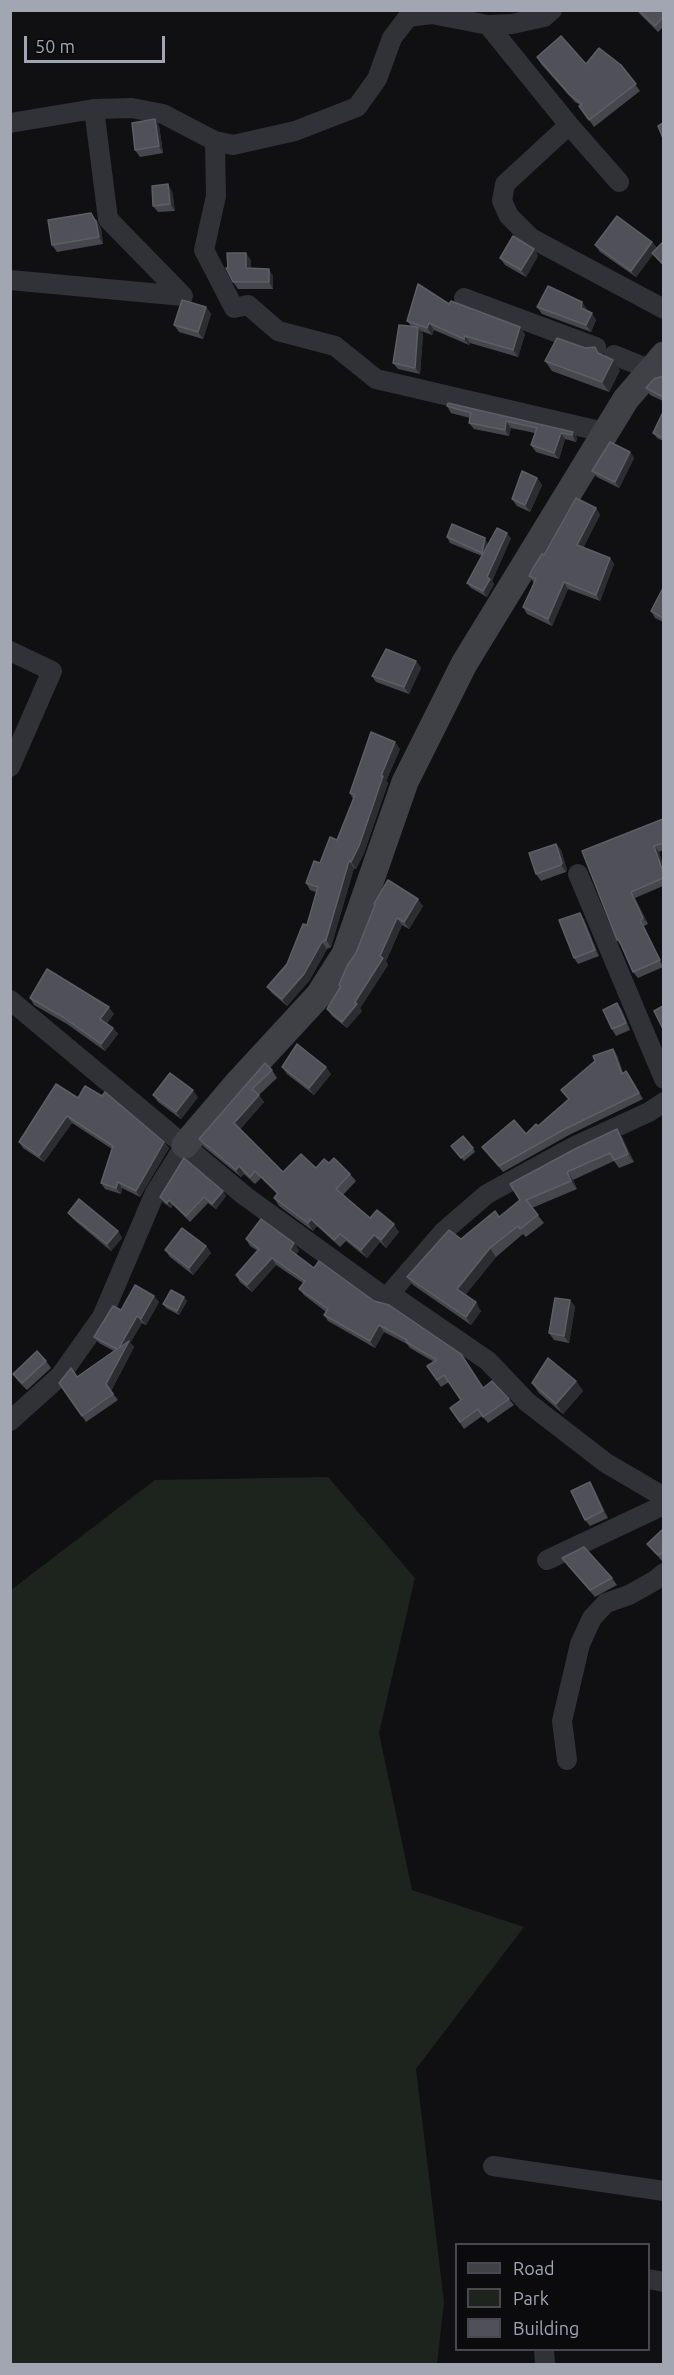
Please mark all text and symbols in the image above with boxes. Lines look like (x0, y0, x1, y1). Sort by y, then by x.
scale bar (27, 24, 168, 62)
text: 50 m (35, 36, 75, 56)
legend (455, 2243, 650, 2351)
text: Road (513, 2258, 555, 2278)
text: Park (513, 2288, 549, 2308)
text: Building (513, 2318, 579, 2338)

